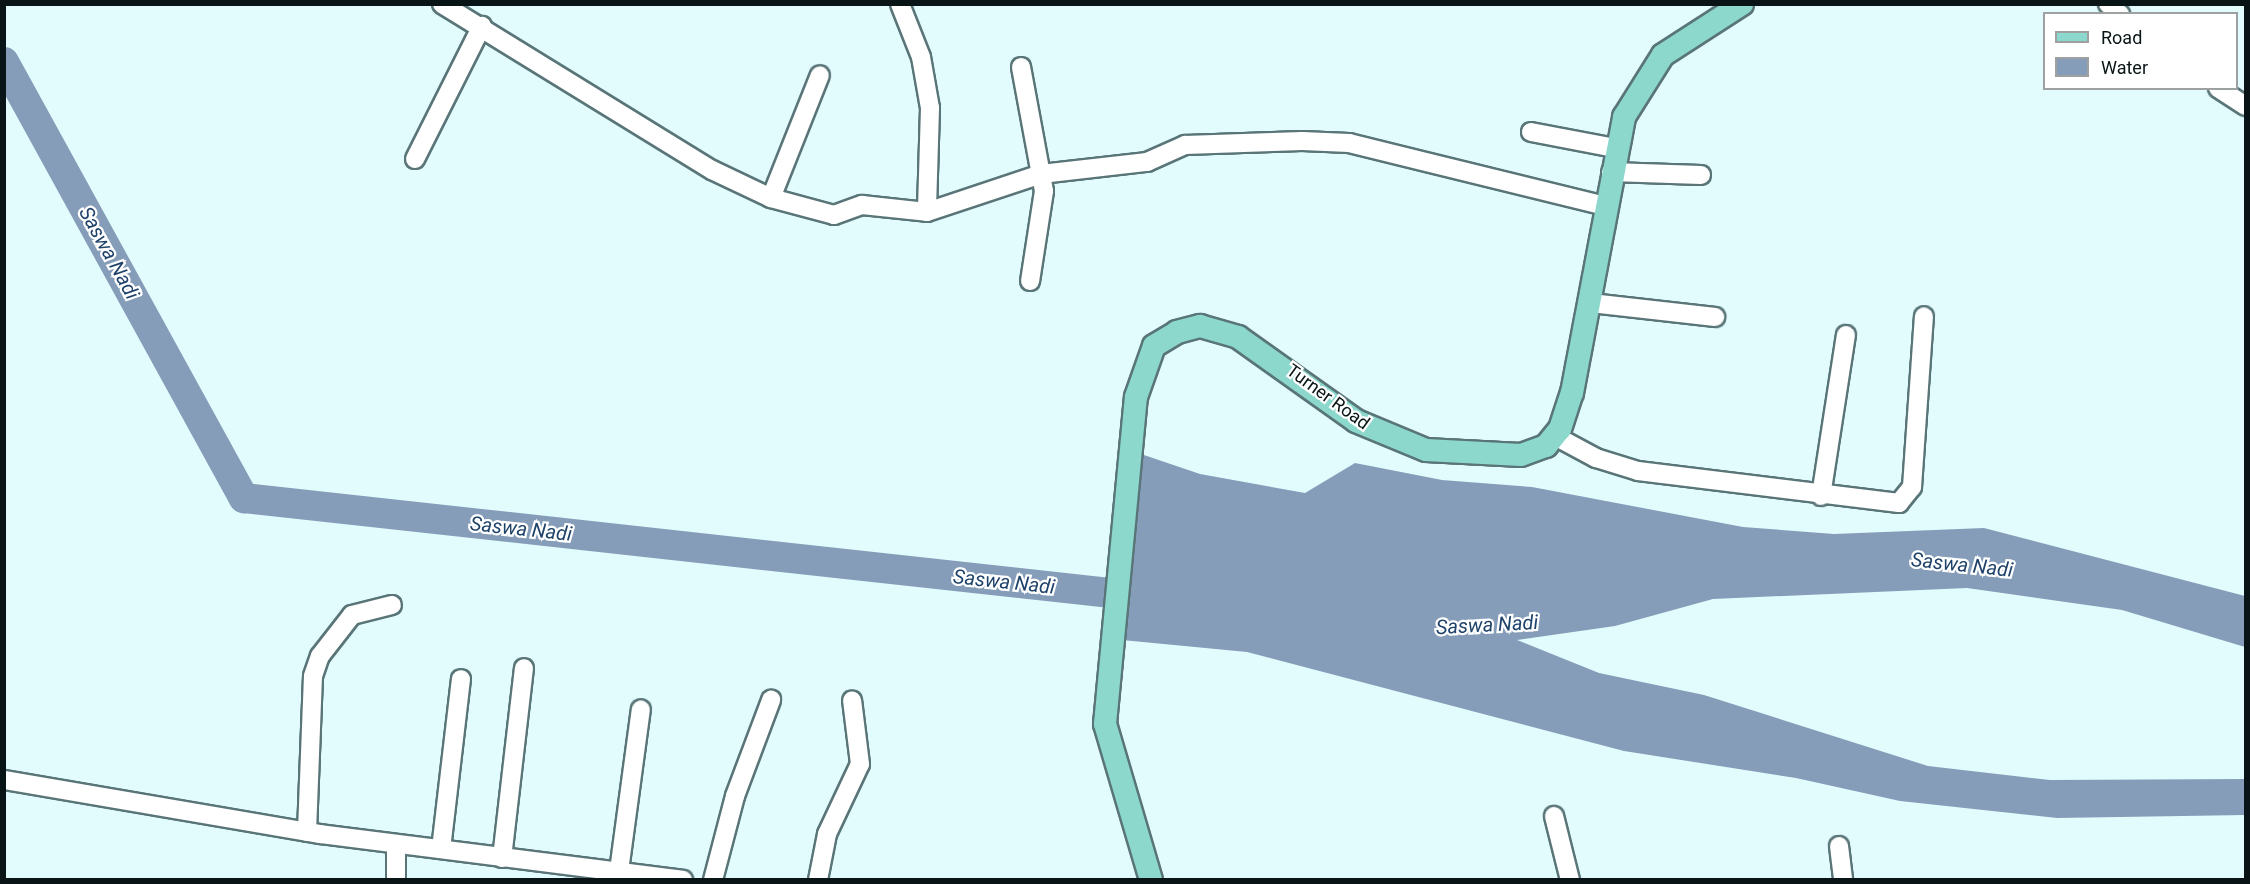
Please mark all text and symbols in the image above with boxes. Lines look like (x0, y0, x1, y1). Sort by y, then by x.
legend (2043, 12, 2238, 90)
text: Road (2101, 27, 2142, 48)
text: Water (2101, 57, 2148, 78)
water label: Saswa Nadi (74, 202, 144, 304)
street label: Turner Road (1282, 360, 1374, 434)
water label: Saswa Nadi (469, 512, 573, 546)
water label: Saswa Nadi (1910, 548, 2014, 582)
water label: Saswa Nadi (952, 565, 1056, 599)
water label: Saswa Nadi (1435, 610, 1539, 640)

